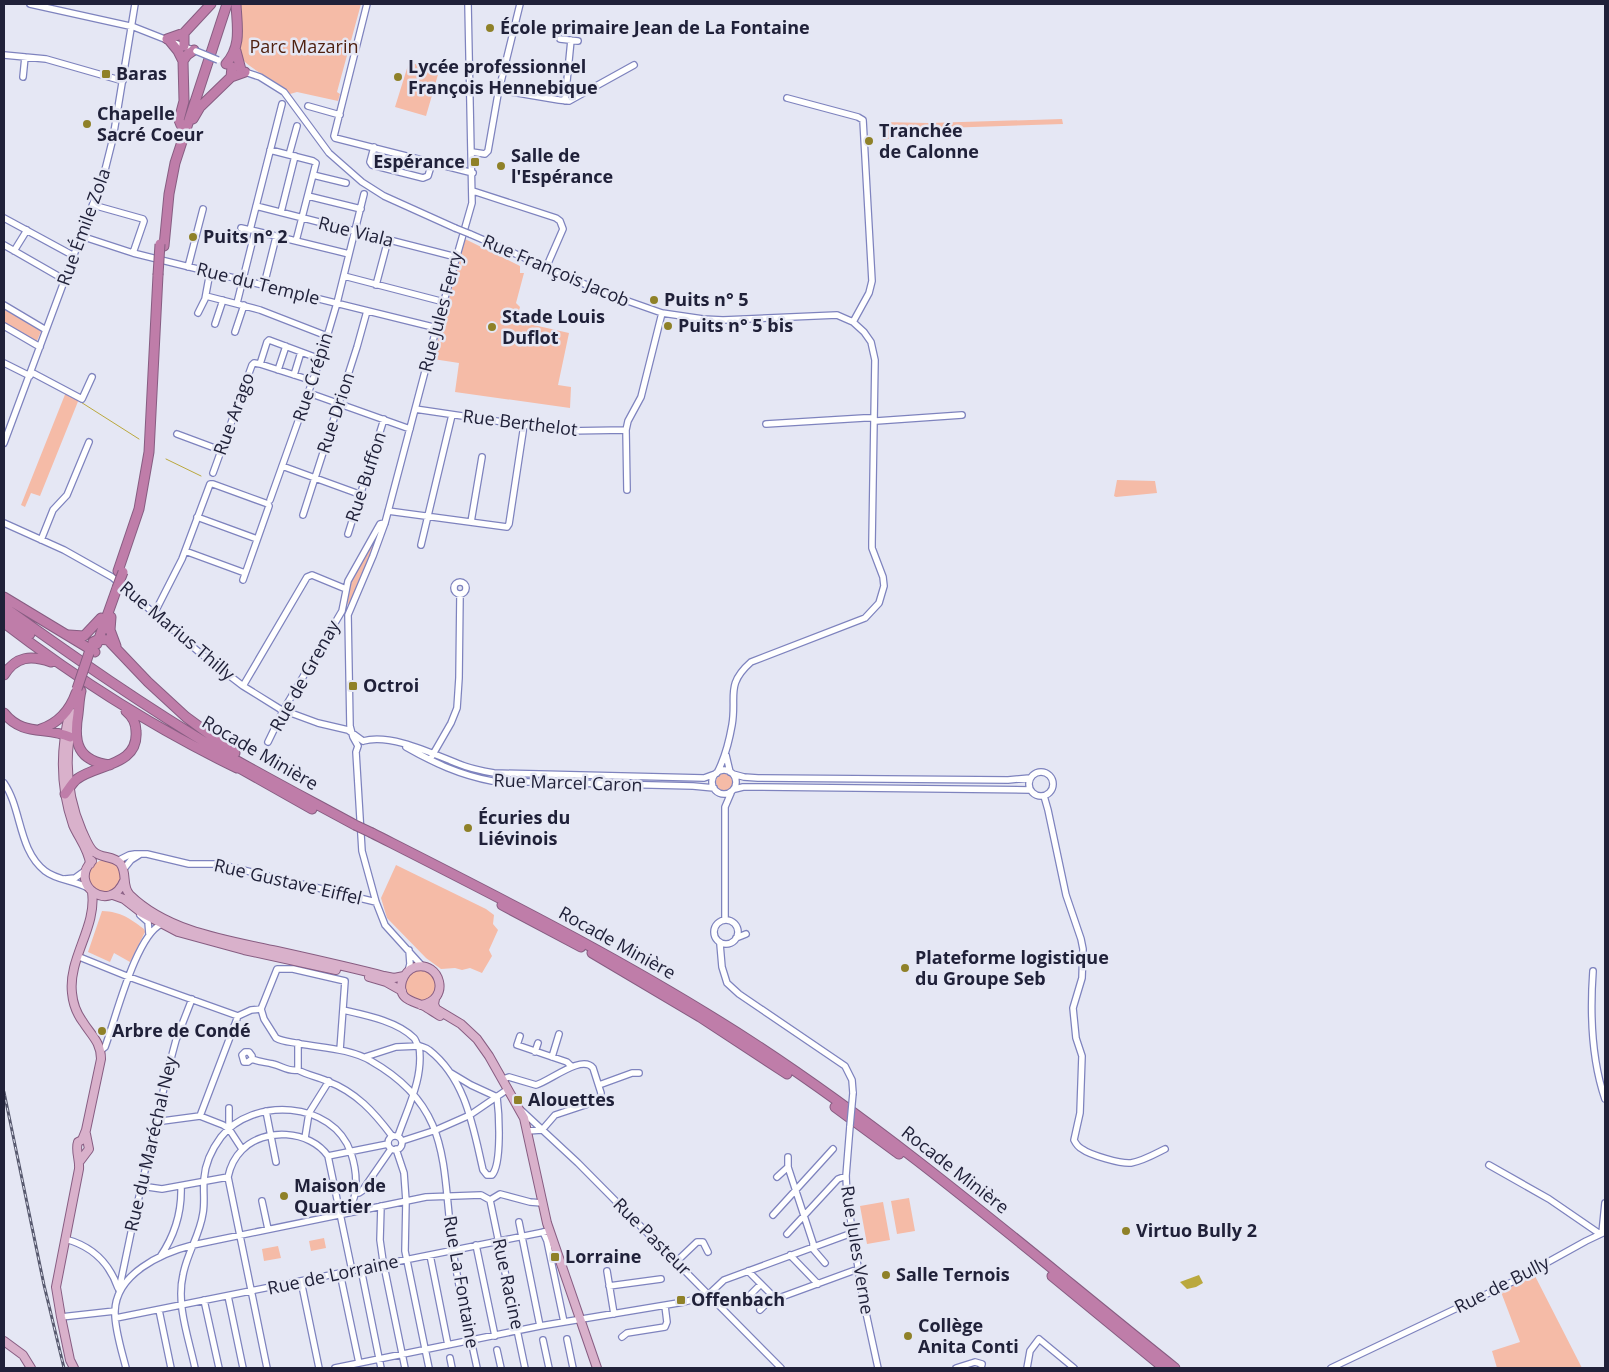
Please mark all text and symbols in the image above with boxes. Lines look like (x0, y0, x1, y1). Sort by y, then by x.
place label: École primaire Jean de La Fontaine (500, 15, 810, 39)
marker: École primaire Jean de La Fontaine (484, 22, 496, 34)
park label: Parc Mazarin (249, 34, 359, 58)
place label: Lycée professionnel François Hennebique (408, 54, 598, 99)
place label: Baras (116, 61, 167, 85)
marker: Baras (100, 68, 112, 80)
marker: Lycée professionnel François Hennebique (392, 71, 404, 83)
place label: Chapelle Sacré Coeur (97, 101, 204, 146)
marker: Chapelle Sacré Coeur (81, 118, 93, 130)
place label: Tranchée de Calonne (879, 118, 979, 163)
marker: Tranchée de Calonne (863, 135, 875, 147)
place label: Salle de l'Espérance (511, 143, 613, 188)
place label: Espérance (373, 149, 465, 173)
marker: Espérance (469, 156, 481, 168)
marker: Salle de l'Espérance (495, 160, 507, 172)
street label: Rue Émile Zola (51, 165, 115, 289)
street label: Rue Viala (316, 210, 396, 252)
place label: Puits n° 2 (203, 224, 288, 248)
street label: Rue François Jacob (479, 228, 633, 312)
marker: Puits n° 2 (187, 231, 199, 243)
street label: Rue Jules Ferry (412, 248, 468, 375)
street label: Rue du Temple (194, 256, 322, 310)
place label: Puits n° 5 (664, 287, 749, 311)
marker: Puits n° 5 (648, 294, 660, 306)
place label: Stade Louis Duflot (502, 304, 605, 349)
place label: Puits n° 5 bis (678, 313, 793, 337)
marker: Puits n° 5 bis (662, 320, 674, 332)
marker: Stade Louis Duflot (486, 321, 498, 333)
street label: Rue Crépin (286, 329, 338, 424)
street label: Rue Arago (207, 369, 259, 458)
street label: Rue Drion (311, 369, 359, 456)
street label: Rue Berthelot (461, 403, 579, 441)
street label: Rue Buffon (339, 428, 391, 525)
street label: Rue Marius Thilly (115, 575, 241, 686)
street label: Rue de Grenay (264, 615, 345, 735)
place label: Octroi (363, 673, 419, 697)
marker: Octroi (347, 680, 359, 692)
street label: Rocade Minière (198, 709, 323, 795)
street label: Rue Marcel Caron (493, 767, 643, 797)
place label: Écuries du Liévinois (478, 805, 570, 850)
marker: Écuries du Liévinois (462, 822, 474, 834)
street label: Rue Gustave Eiffel (212, 852, 365, 910)
street label: Rocade Minière (555, 900, 680, 984)
place label: Plateforme logistique du Groupe Seb (915, 945, 1109, 990)
marker: Plateforme logistique du Groupe Seb (899, 962, 911, 974)
place label: Arbre de Condé (112, 1018, 251, 1042)
marker: Arbre de Condé (96, 1025, 108, 1037)
street label: Rue du Maréchal Ney (118, 1053, 182, 1234)
place label: Alouettes (528, 1087, 615, 1111)
marker: Alouettes (512, 1094, 524, 1106)
street label: Rocade Minière (897, 1120, 1014, 1219)
place label: Maison de Quartier (294, 1173, 386, 1218)
street label: Rue Jules Verne (836, 1184, 880, 1316)
marker: Maison de Quartier (278, 1190, 290, 1202)
street label: Rue Pasteur (608, 1192, 697, 1281)
street label: Rue La Fontaine (439, 1214, 485, 1350)
place label: Virtuo Bully 2 (1136, 1218, 1257, 1242)
marker: Virtuo Bully 2 (1120, 1225, 1132, 1237)
street label: Rue Racine (488, 1236, 530, 1331)
place label: Lorraine (565, 1244, 642, 1268)
street label: Rue de Lorraine (265, 1248, 401, 1300)
street label: Rue de Bully (1450, 1249, 1554, 1318)
marker: Lorraine (549, 1251, 561, 1263)
place label: Salle Ternois (896, 1262, 1010, 1286)
marker: Salle Ternois (880, 1269, 892, 1281)
place label: Offenbach (691, 1287, 785, 1311)
marker: Offenbach (675, 1294, 687, 1306)
place label: Collège Anita Conti (918, 1313, 1019, 1358)
marker: Collège Anita Conti (902, 1330, 914, 1342)

